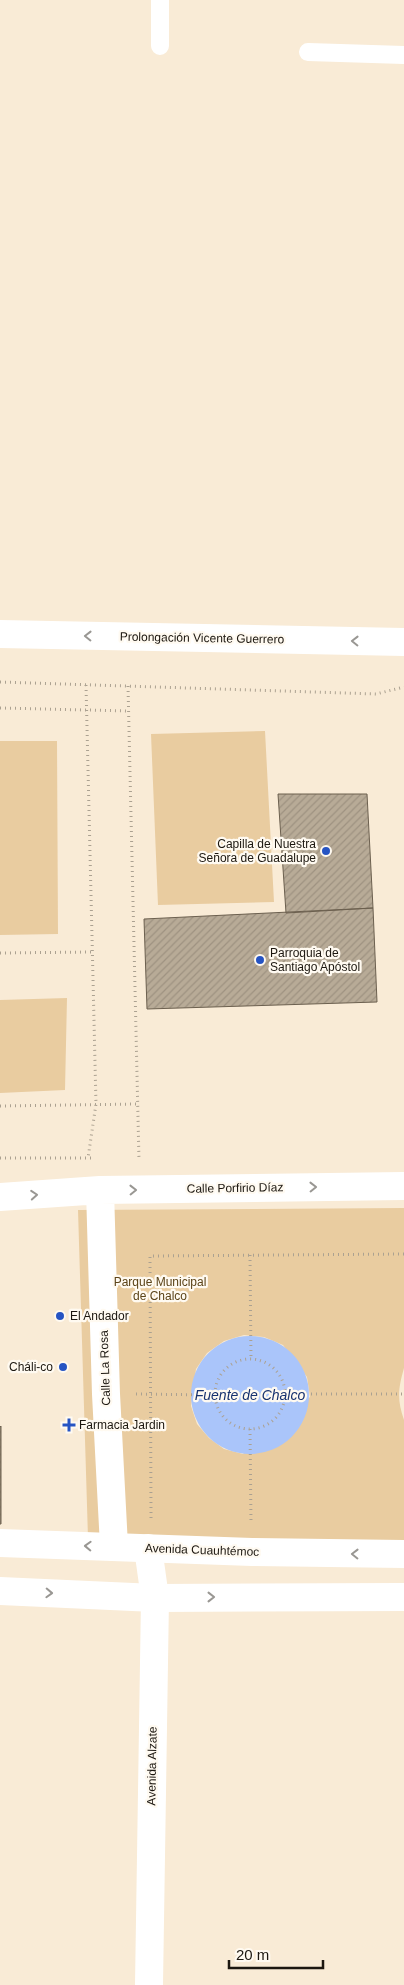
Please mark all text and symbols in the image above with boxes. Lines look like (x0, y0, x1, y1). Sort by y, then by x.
one-way arrow (84, 630, 92, 641)
street label: Prolongación Vicente Guerrero (120, 630, 285, 646)
one-way arrow (351, 636, 359, 646)
place label: Capilla de Nuestra Señora de Guadalupe (199, 837, 316, 865)
marker: Capilla de Nuestra Señora de Guadalupe (320, 845, 332, 857)
place label: Parroquia de Santiago Apóstol (270, 946, 360, 974)
marker: Parroquia de Santiago Apóstol (254, 954, 266, 966)
street label: Calle Porfirio Díaz (187, 1180, 283, 1196)
one-way arrow (310, 1182, 317, 1192)
one-way arrow (130, 1185, 137, 1195)
one-way arrow (30, 1190, 38, 1201)
park label: Parque Municipal de Chalco (114, 1275, 206, 1303)
place label: El Andador (70, 1309, 129, 1323)
marker: El Andador (54, 1310, 66, 1322)
street label: Calle La Rosa (97, 1330, 113, 1406)
place label: Cháli-co (9, 1360, 53, 1374)
marker: Cháli-co (57, 1361, 69, 1373)
water label: Fuente de Chalco (195, 1387, 305, 1403)
place label: Farmacia Jardin (79, 1418, 165, 1432)
marker: Farmacia Jardin (63, 1419, 75, 1431)
one-way arrow (84, 1541, 92, 1551)
street label: Avenida Cuauhtémoc (145, 1541, 259, 1559)
one-way arrow (351, 1548, 359, 1559)
one-way arrow (45, 1588, 53, 1599)
one-way arrow (208, 1592, 215, 1602)
street label: Avenida Alzate (144, 1726, 160, 1806)
scale bar (229, 1938, 323, 1970)
text: 20 m (236, 1946, 269, 1963)

